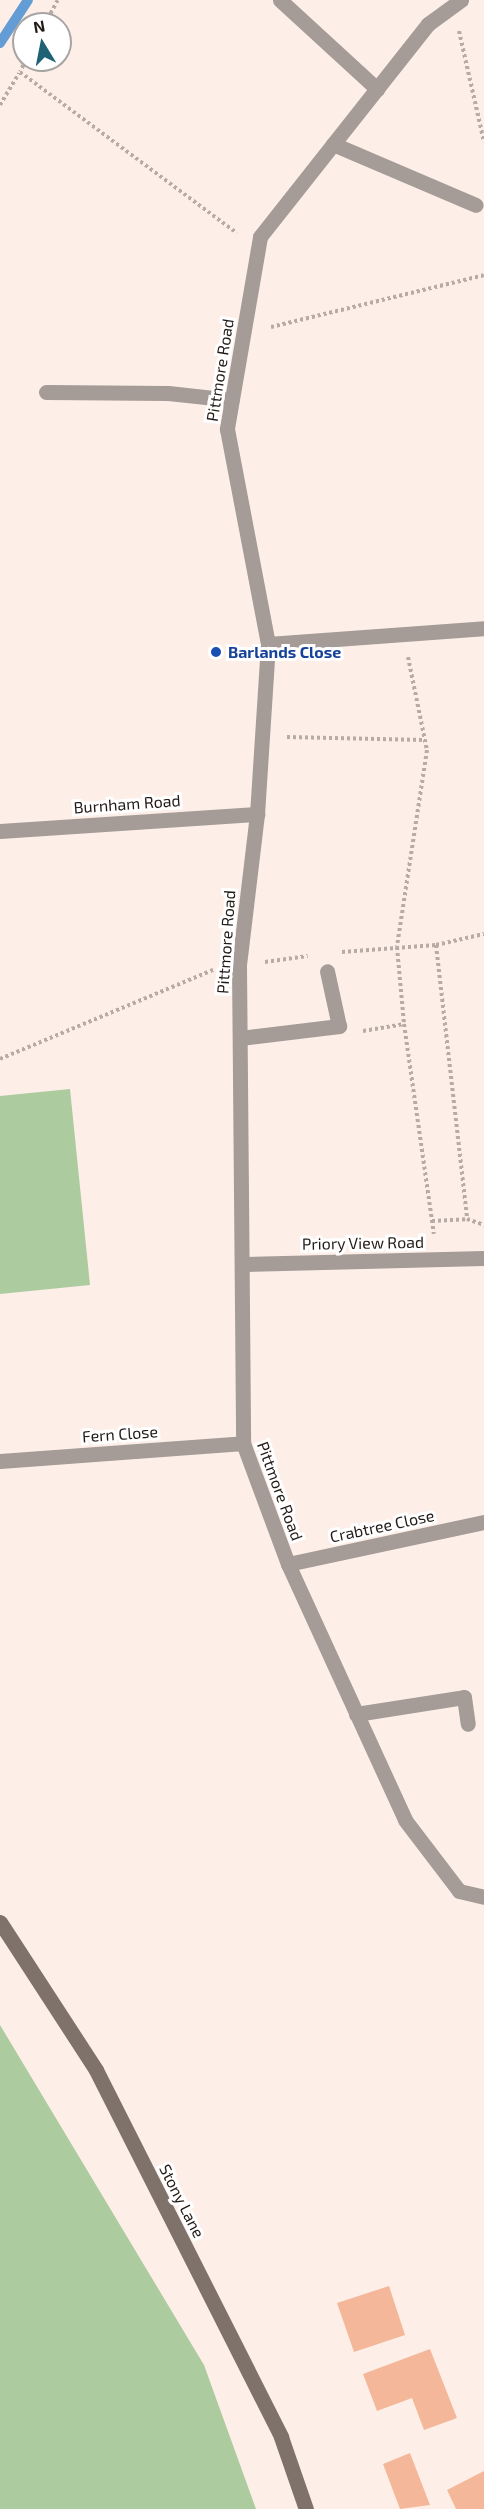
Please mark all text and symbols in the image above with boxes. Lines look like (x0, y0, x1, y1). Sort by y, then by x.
north arrow (12, 12, 72, 72)
text: N (32, 15, 46, 36)
street label: Pittmore Road (202, 317, 238, 423)
place label: Barlands Close (228, 642, 341, 662)
marker: Barlands Close (209, 645, 223, 659)
street label: Burnham Road (73, 791, 181, 817)
street label: Pittmore Road (213, 889, 239, 995)
street label: Priory View Road (301, 1232, 425, 1254)
street label: Fern Close (81, 1422, 159, 1446)
street label: Pittmore Road (253, 1439, 307, 1543)
street label: Crabtree Close (328, 1506, 436, 1546)
street label: Stony Lane (155, 2161, 209, 2241)

